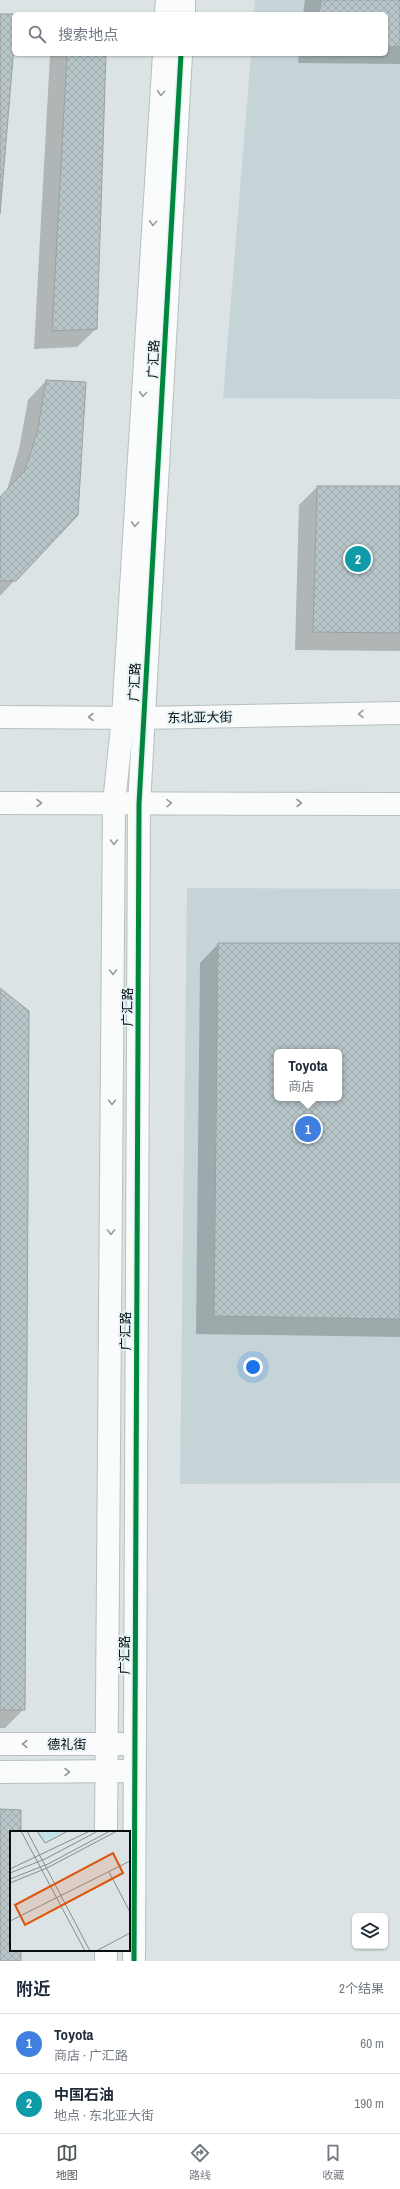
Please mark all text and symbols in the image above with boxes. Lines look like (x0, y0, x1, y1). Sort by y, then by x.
search box (12, 12, 388, 56)
icon: search (26, 23, 48, 45)
text: 搜索地点 (58, 24, 118, 45)
one-way arrow (157, 90, 166, 96)
one-way arrow (149, 220, 158, 226)
street label: 广汇路 (144, 339, 163, 379)
one-way arrow (138, 391, 147, 397)
one-way arrow (130, 521, 139, 527)
pin: 2 (345, 544, 371, 574)
street label: 广汇路 (125, 662, 144, 702)
street label: 东北亚大街 (167, 708, 233, 727)
one-way arrow (358, 709, 364, 718)
one-way arrow (88, 713, 94, 721)
one-way arrow (36, 799, 42, 807)
one-way arrow (166, 799, 172, 807)
one-way arrow (296, 799, 302, 807)
one-way arrow (110, 839, 118, 845)
one-way arrow (109, 969, 117, 975)
street label: 广汇路 (119, 987, 136, 1027)
popup (274, 1049, 342, 1101)
text: Toyota (288, 1055, 328, 1076)
text: 商店 (288, 1078, 314, 1095)
one-way arrow (108, 1099, 116, 1105)
pin: 1 (295, 1114, 321, 1144)
one-way arrow (107, 1229, 115, 1235)
street label: 广汇路 (117, 1311, 134, 1351)
your location (243, 1357, 263, 1377)
street label: 广汇路 (116, 1635, 133, 1675)
street label: 德礼街 (47, 1736, 87, 1753)
one-way arrow (22, 1740, 28, 1748)
one-way arrow (64, 1768, 70, 1776)
inset map (10, 1831, 130, 1951)
map controls (352, 1913, 388, 1949)
button: layers (352, 1913, 388, 1949)
text: 附近 (16, 1977, 50, 2000)
text: 2个结果 (339, 1980, 384, 1997)
text: Toyota (54, 2024, 93, 2045)
text: 1 (26, 2035, 32, 2052)
text: 60 m (360, 2035, 384, 2052)
text: 商店 · 广汇路 (54, 2047, 128, 2064)
text: 中国石油 (54, 2084, 114, 2105)
text: 2 (26, 2095, 32, 2112)
text: 190 m (354, 2095, 384, 2112)
text: 地点 · 东北亚大街 (54, 2107, 154, 2124)
tab: 地图 (56, 2142, 78, 2182)
tab: 路线 (189, 2142, 211, 2182)
tab: 收藏 (322, 2142, 344, 2182)

